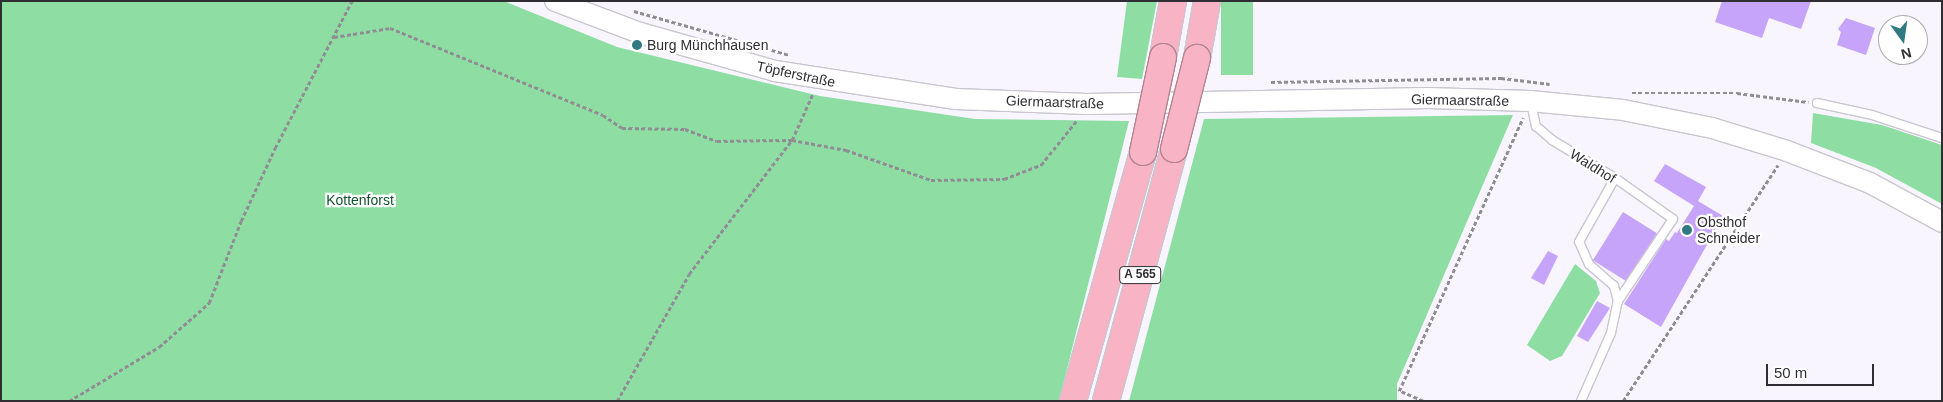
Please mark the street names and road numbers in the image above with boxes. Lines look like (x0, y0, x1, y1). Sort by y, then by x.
street label: Töpferstraße (755, 57, 837, 91)
street label: Giermaarstraße (1411, 91, 1509, 109)
street label: Giermaarstraße (1006, 92, 1104, 112)
street label: Waldhof (1567, 145, 1619, 187)
road number: A 565 (1119, 266, 1161, 284)

